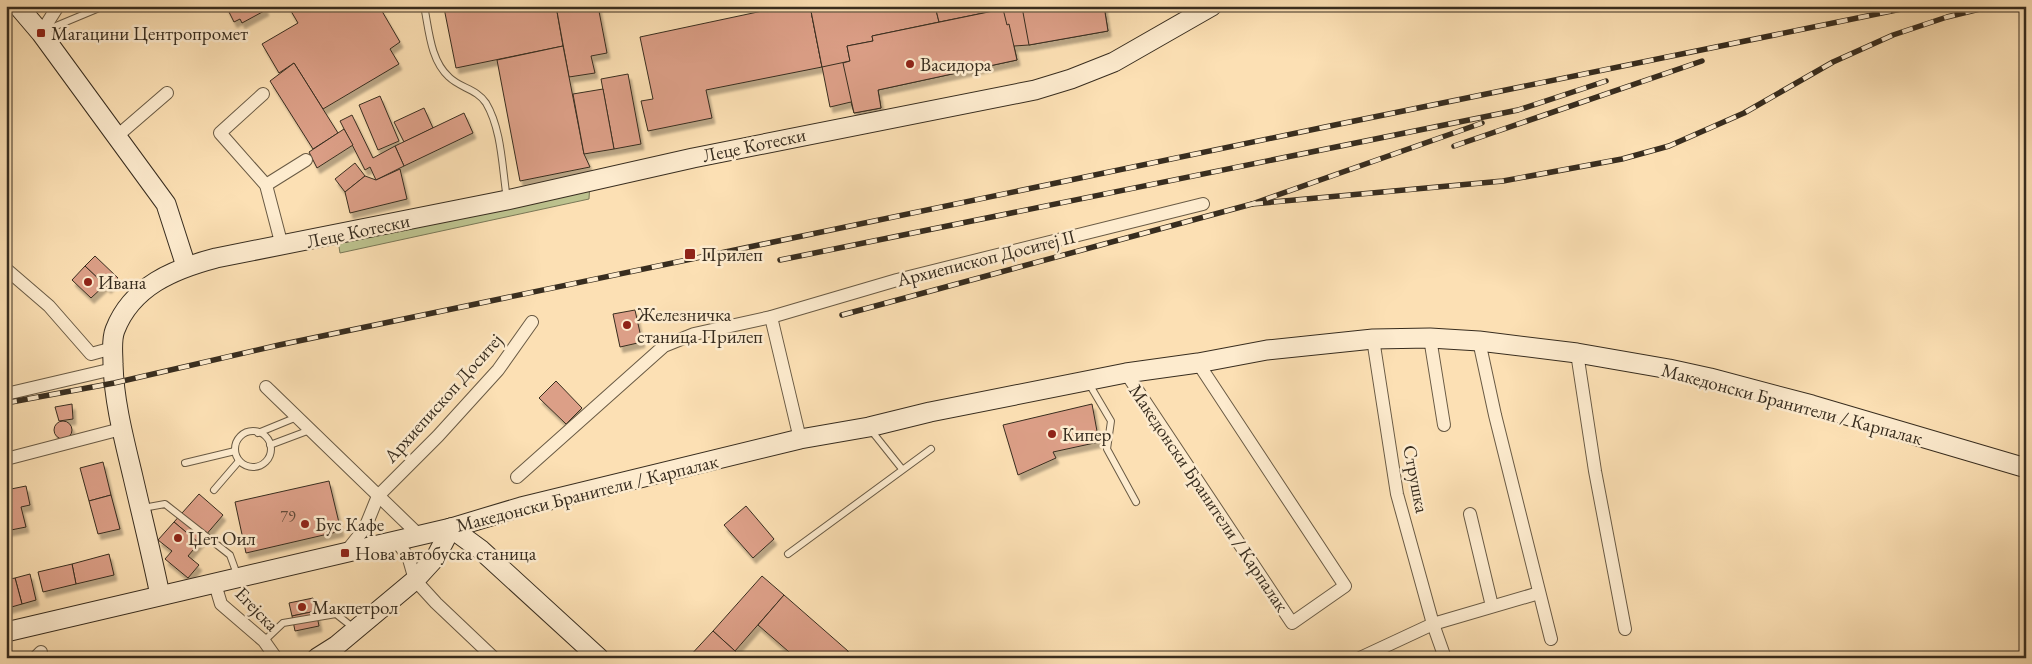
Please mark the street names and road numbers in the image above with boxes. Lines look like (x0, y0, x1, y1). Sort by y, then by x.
street label: Леце Котески (700, 122, 808, 168)
street label: Леце Котески (304, 208, 412, 254)
street label: Архиепископ Доситеј II (893, 224, 1078, 293)
street label: Архиепископ Доситеј (377, 328, 508, 469)
street label: Македонски Бранители / Карпалак (1659, 357, 1925, 451)
street label: Македонски Бранители / Карпалак (1123, 379, 1295, 617)
street label: Струшка (1397, 443, 1435, 515)
street label: Македонски Бранители / Карпалак (453, 448, 721, 538)
street label: Егејска (230, 581, 285, 637)

